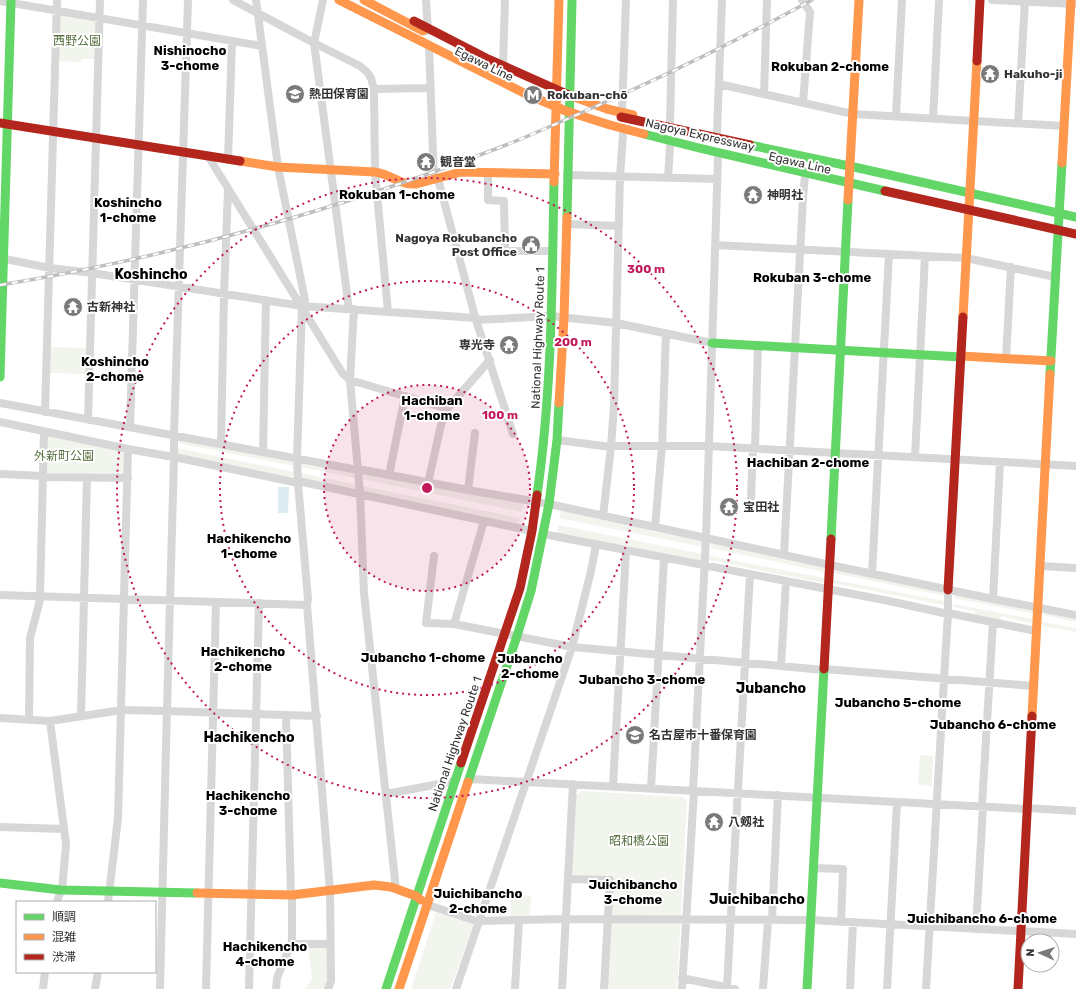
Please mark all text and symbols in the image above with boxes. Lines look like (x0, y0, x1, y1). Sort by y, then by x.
park label: 西野公園 (53, 34, 101, 48)
district label: Nishinocho 3-chome (154, 43, 226, 73)
street label: Egawa Line (452, 44, 516, 84)
district label: Rokuban 2-chome (771, 59, 889, 74)
temple icon: Hakuho-ji (979, 63, 1001, 85)
place label: Hakuho-ji (1004, 67, 1063, 81)
school or university icon: 熱田保育園 (284, 83, 306, 105)
metro station icon: Rokuban-chō (522, 84, 544, 106)
place label: 熱田保育園 (309, 87, 369, 101)
place label: Rokuban-chō (547, 88, 628, 102)
street label: Nagoya Expressway (644, 116, 756, 154)
street label: Egawa Line (767, 149, 833, 177)
temple icon: 観音堂 (415, 151, 437, 173)
place label: 観音堂 (440, 155, 476, 169)
temple icon: 神明社 (742, 184, 764, 206)
district label: Rokuban 1-chome (339, 187, 455, 202)
place label: 神明社 (767, 188, 803, 202)
district label: Koshincho 1-chome (94, 195, 162, 225)
place label: Nagoya Rokubancho Post Office (395, 231, 517, 259)
public building icon: Nagoya Rokubancho Post Office (520, 234, 542, 256)
text: 300 m (627, 262, 665, 276)
district label: Koshincho (114, 266, 188, 283)
street label: National Highway Route 1 (529, 267, 547, 409)
district label: Rokuban 3-chome (753, 270, 871, 285)
temple icon: 古新神社 (62, 296, 84, 318)
place label: 古新神社 (87, 300, 135, 314)
temple icon: 専光寺 (498, 334, 520, 356)
text: 200 m (554, 335, 592, 349)
place label: 専光寺 (459, 338, 495, 352)
district label: Koshincho 2-chome (81, 354, 149, 384)
district label: Hachiban 1-chome (401, 393, 463, 423)
text: 100 m (482, 408, 518, 422)
park label: 外新町公園 (34, 449, 94, 463)
district label: Hachiban 2-chome (747, 455, 869, 470)
centre of rings (420, 481, 434, 495)
temple icon: 宝田社 (718, 496, 740, 518)
place label: 宝田社 (743, 500, 779, 514)
district label: Hachikencho 1-chome (207, 531, 291, 561)
district label: Hachikencho 2-chome (201, 644, 285, 674)
district label: Jubancho 1-chome (361, 650, 486, 665)
district label: Jubancho 2-chome (497, 651, 563, 681)
district label: Jubancho 3-chome (579, 672, 706, 687)
street label: National Highway Route 1 (425, 675, 485, 813)
district label: Jubancho (736, 680, 806, 697)
district label: Jubancho 5-chome (835, 695, 961, 710)
district label: Jubancho 6-chome (930, 717, 1057, 732)
school or university icon: 名古屋市十番保育園 (624, 724, 646, 746)
place label: 名古屋市十番保育園 (649, 728, 757, 742)
district label: Hachikencho (203, 729, 295, 746)
district label: Hachikencho 3-chome (206, 788, 290, 818)
temple icon: 八剱社 (703, 811, 725, 833)
place label: 八剱社 (728, 815, 764, 829)
park label: 昭和橋公園 (609, 834, 669, 848)
district label: Juichibancho 3-chome (589, 877, 677, 907)
district label: Juichibancho 2-chome (434, 886, 522, 916)
district label: Juichibancho (709, 891, 805, 908)
legend (16, 901, 156, 973)
text: 順調 (52, 910, 76, 924)
district label: Juichibancho 6-chome (907, 911, 1057, 926)
text: 混雑 (52, 930, 76, 944)
north arrow (1020, 933, 1060, 973)
district label: Hachikencho 4-chome (223, 939, 307, 969)
text: N (1024, 948, 1037, 957)
text: 渋滞 (52, 950, 76, 964)

